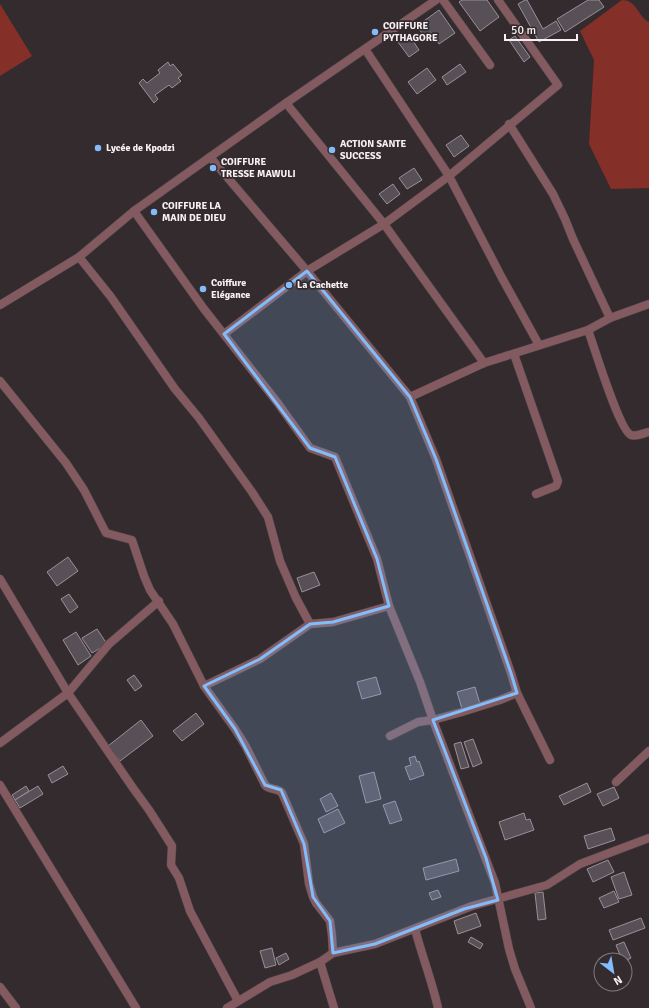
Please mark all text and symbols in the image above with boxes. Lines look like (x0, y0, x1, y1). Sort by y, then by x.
scale bar (505, 16, 577, 42)
place label: COIFFURE PYTHAGORE (383, 20, 438, 44)
text: 50 m (511, 23, 536, 38)
marker: COIFFURE PYTHAGORE (370, 27, 380, 37)
place label: ACTION SANTE SUCCESS (340, 138, 406, 162)
place label: Lycée de Kpodzi (106, 142, 175, 154)
marker: Lycée de Kpodzi (93, 143, 103, 153)
marker: ACTION SANTE SUCCESS (327, 145, 337, 155)
place label: COIFFURE TRESSE MAWULI (221, 156, 296, 180)
marker: COIFFURE TRESSE MAWULI (208, 163, 218, 173)
place label: COIFFURE LA MAIN DE DIEU (162, 200, 226, 224)
marker: COIFFURE LA MAIN DE DIEU (149, 207, 159, 217)
place label: Coiffure Elégance (211, 277, 250, 301)
place label: La Cachette (297, 279, 348, 291)
marker: La Cachette (284, 280, 294, 290)
marker: Coiffure Elégance (198, 284, 208, 294)
north arrow (593, 952, 633, 992)
text: N (611, 973, 625, 988)

